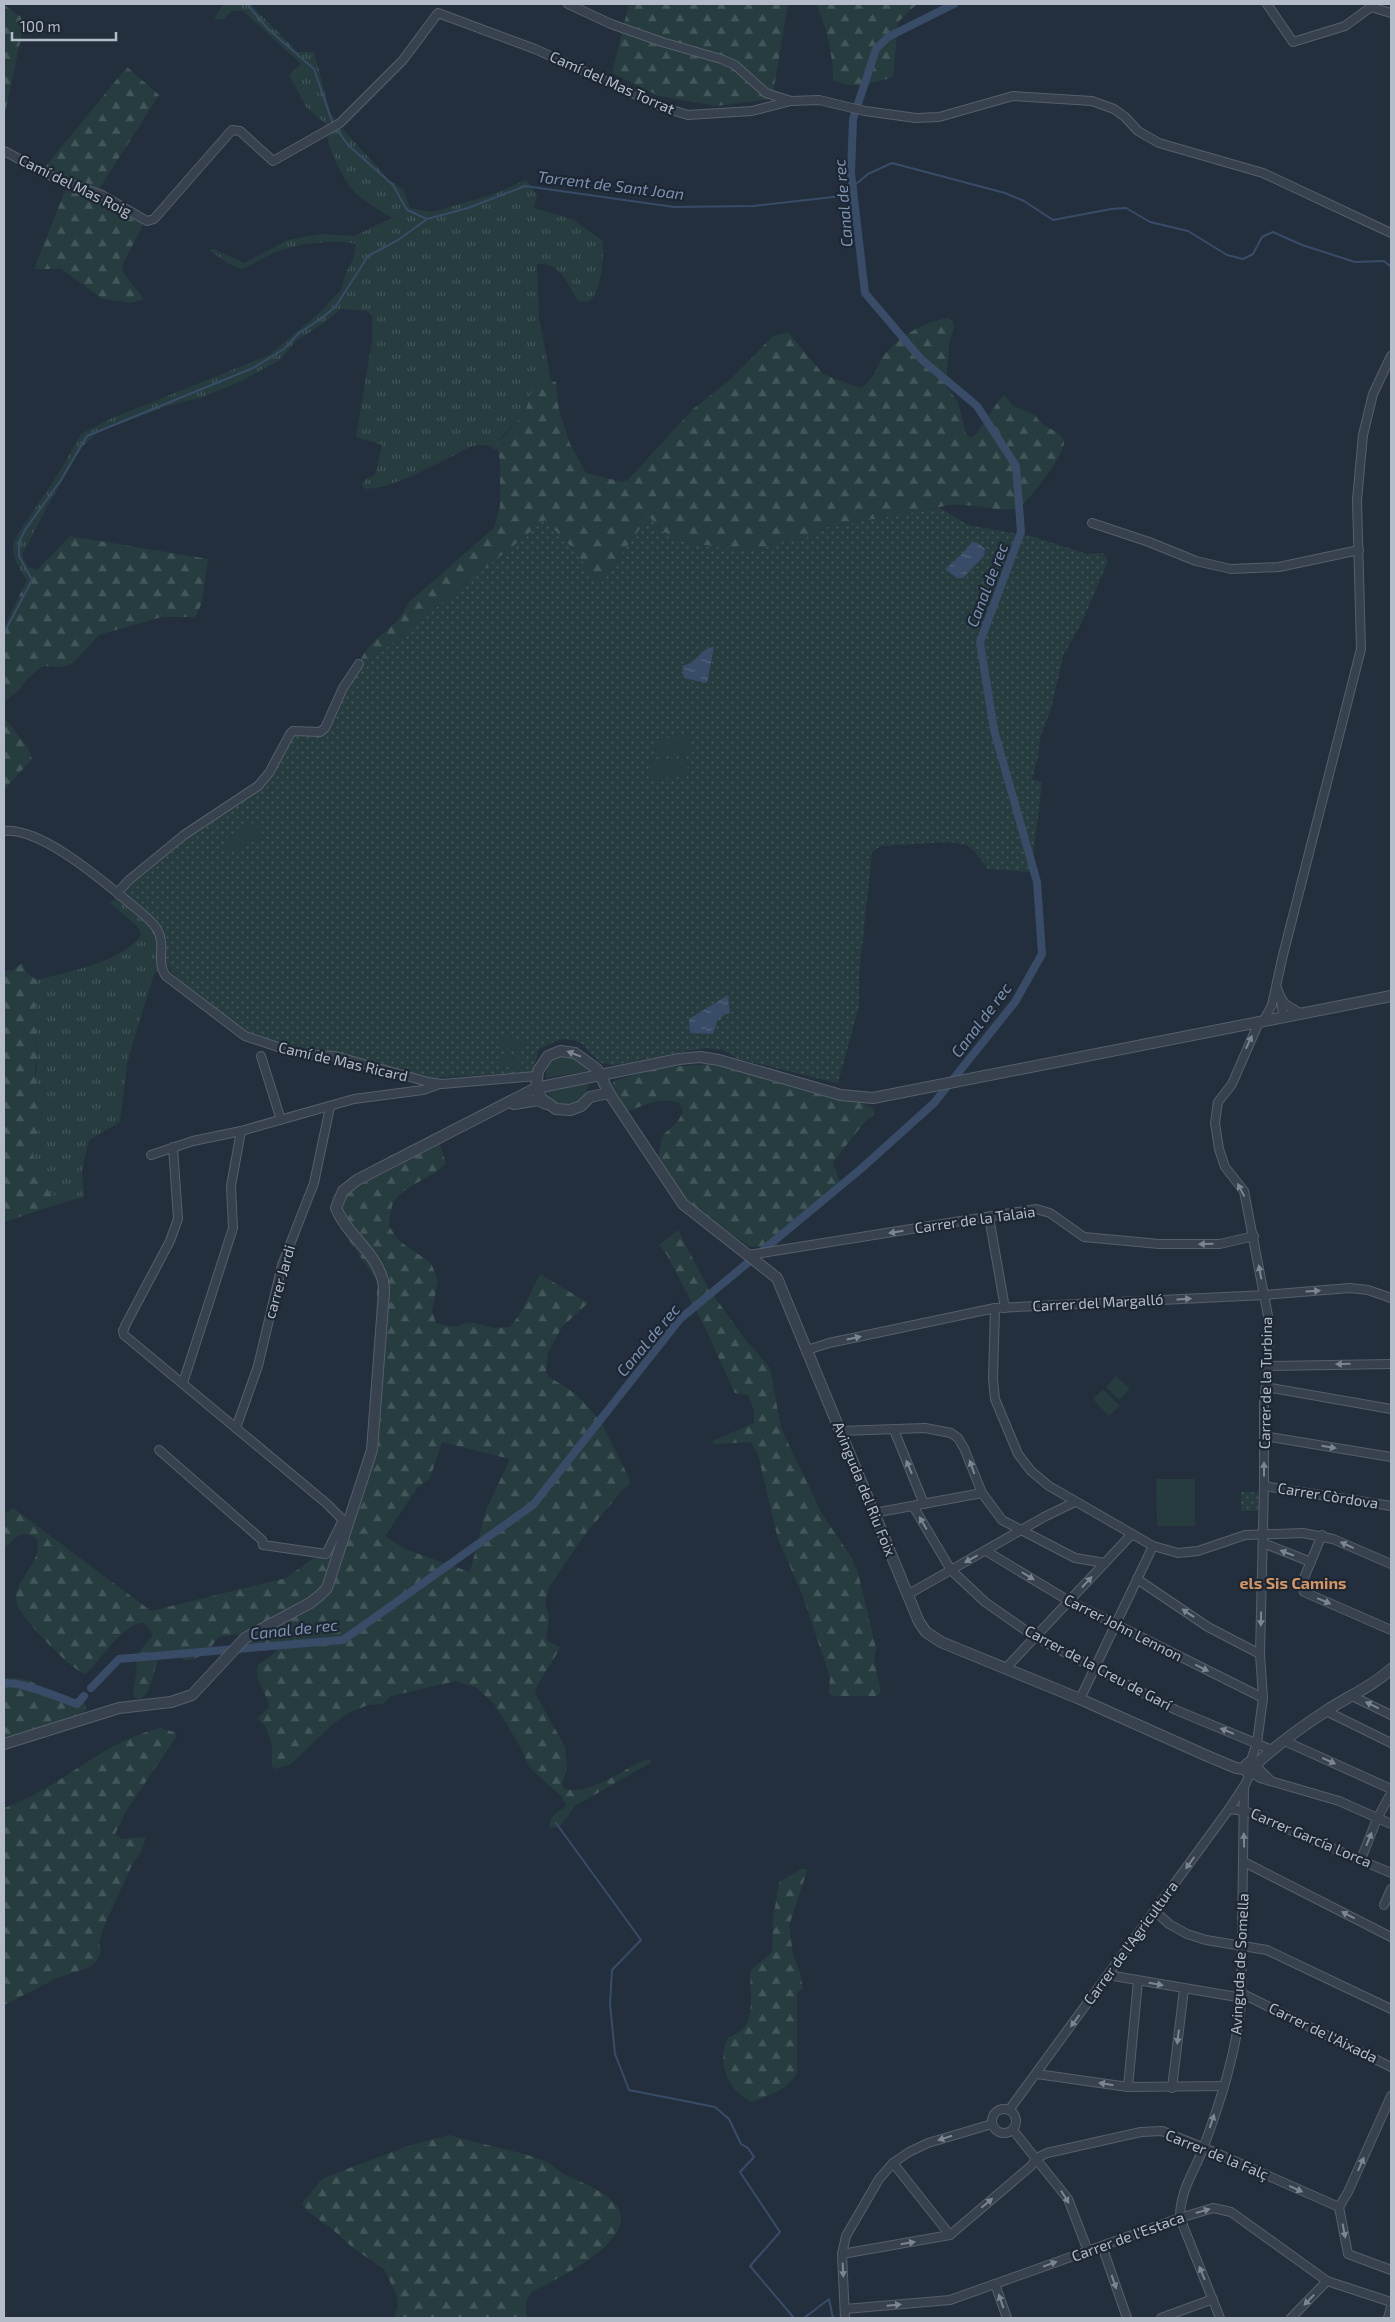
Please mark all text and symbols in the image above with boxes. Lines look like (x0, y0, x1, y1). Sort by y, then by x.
scale bar (12, 10, 116, 42)
text: 100 m (20, 17, 61, 35)
street label: Camí del Mas Torrat (547, 46, 678, 118)
street label: Camí del Mas Roig (16, 150, 135, 220)
water label: Canal de rec (829, 158, 856, 248)
water label: Torrent de Sant Joan (537, 166, 685, 203)
water label: Canal de rec (962, 540, 1011, 629)
water label: Canal de rec (946, 979, 1015, 1061)
one-way arrow (1245, 1035, 1253, 1049)
street label: Camí de Mas Ricard (277, 1037, 410, 1085)
one-way arrow (566, 1050, 581, 1058)
one-way arrow (1237, 1182, 1245, 1197)
street label: Carrer de la Talaia (913, 1202, 1036, 1236)
one-way arrow (888, 1228, 904, 1236)
one-way arrow (1197, 1240, 1213, 1248)
street label: carrer Jardi (260, 1243, 298, 1321)
one-way arrow (1256, 1264, 1264, 1280)
one-way arrow (1306, 1287, 1322, 1295)
street label: Carrer del Margalló (1032, 1290, 1164, 1314)
one-way arrow (1176, 1295, 1192, 1303)
water label: Canal de rec (612, 1300, 683, 1380)
street label: Carrer de la Turbina (1255, 1317, 1275, 1449)
one-way arrow (847, 1334, 862, 1342)
one-way arrow (1334, 1361, 1350, 1369)
street label: Avinguda del Riu Foix (830, 1419, 900, 1559)
one-way arrow (1322, 1443, 1338, 1451)
one-way arrow (968, 1459, 976, 1474)
one-way arrow (904, 1460, 912, 1474)
one-way arrow (1260, 1460, 1268, 1476)
street label: Carrer Còrdova (1276, 1478, 1380, 1512)
one-way arrow (919, 1516, 928, 1529)
one-way arrow (1340, 1540, 1354, 1548)
one-way arrow (1280, 1548, 1295, 1556)
one-way arrow (964, 1555, 978, 1563)
one-way arrow (1021, 1571, 1034, 1581)
district label: els Sis Camins (1239, 1573, 1347, 1592)
one-way arrow (1081, 1576, 1093, 1588)
street label: Carrer John Lennon (1061, 1590, 1186, 1665)
one-way arrow (1317, 1597, 1332, 1605)
one-way arrow (1181, 1609, 1194, 1618)
one-way arrow (1257, 1611, 1265, 1627)
water label: Canal de rec (249, 1614, 339, 1643)
street label: Carrer de la Creu de Garí (1022, 1621, 1176, 1714)
one-way arrow (1195, 1664, 1209, 1672)
one-way arrow (1365, 1701, 1379, 1709)
one-way arrow (1220, 1726, 1234, 1734)
one-way arrow (1322, 1757, 1336, 1765)
street label: Carrer García Lorca (1248, 1804, 1374, 1871)
one-way arrow (1365, 1831, 1373, 1846)
one-way arrow (1239, 1832, 1247, 1848)
one-way arrow (1185, 1856, 1195, 1870)
street label: Carrer de l'Agricultura (1079, 1877, 1181, 2008)
street label: Avinguda de Somella (1226, 1893, 1252, 2035)
one-way arrow (1341, 1911, 1355, 1919)
one-way arrow (1149, 1981, 1165, 1989)
street label: Carrer de l'Aixada (1266, 1998, 1381, 2066)
one-way arrow (1070, 2014, 1080, 2028)
one-way arrow (1174, 2030, 1182, 2046)
one-way arrow (1098, 2079, 1114, 2087)
one-way arrow (1209, 2114, 1217, 2129)
street label: Carrer de la Falç (1163, 2125, 1272, 2184)
one-way arrow (938, 2134, 953, 2142)
one-way arrow (1357, 2157, 1365, 2171)
one-way arrow (1289, 2184, 1304, 2193)
one-way arrow (1061, 2191, 1070, 2204)
one-way arrow (981, 2197, 993, 2209)
one-way arrow (1195, 2206, 1210, 2214)
street label: Carrer de l'Estaca (1069, 2207, 1186, 2265)
one-way arrow (1340, 2223, 1348, 2239)
one-way arrow (900, 2239, 916, 2247)
one-way arrow (1042, 2260, 1057, 2267)
one-way arrow (840, 2262, 848, 2278)
one-way arrow (1198, 2266, 1206, 2280)
one-way arrow (1111, 2275, 1119, 2290)
one-way arrow (1303, 2293, 1315, 2305)
one-way arrow (997, 2294, 1004, 2309)
one-way arrow (886, 2301, 902, 2309)

